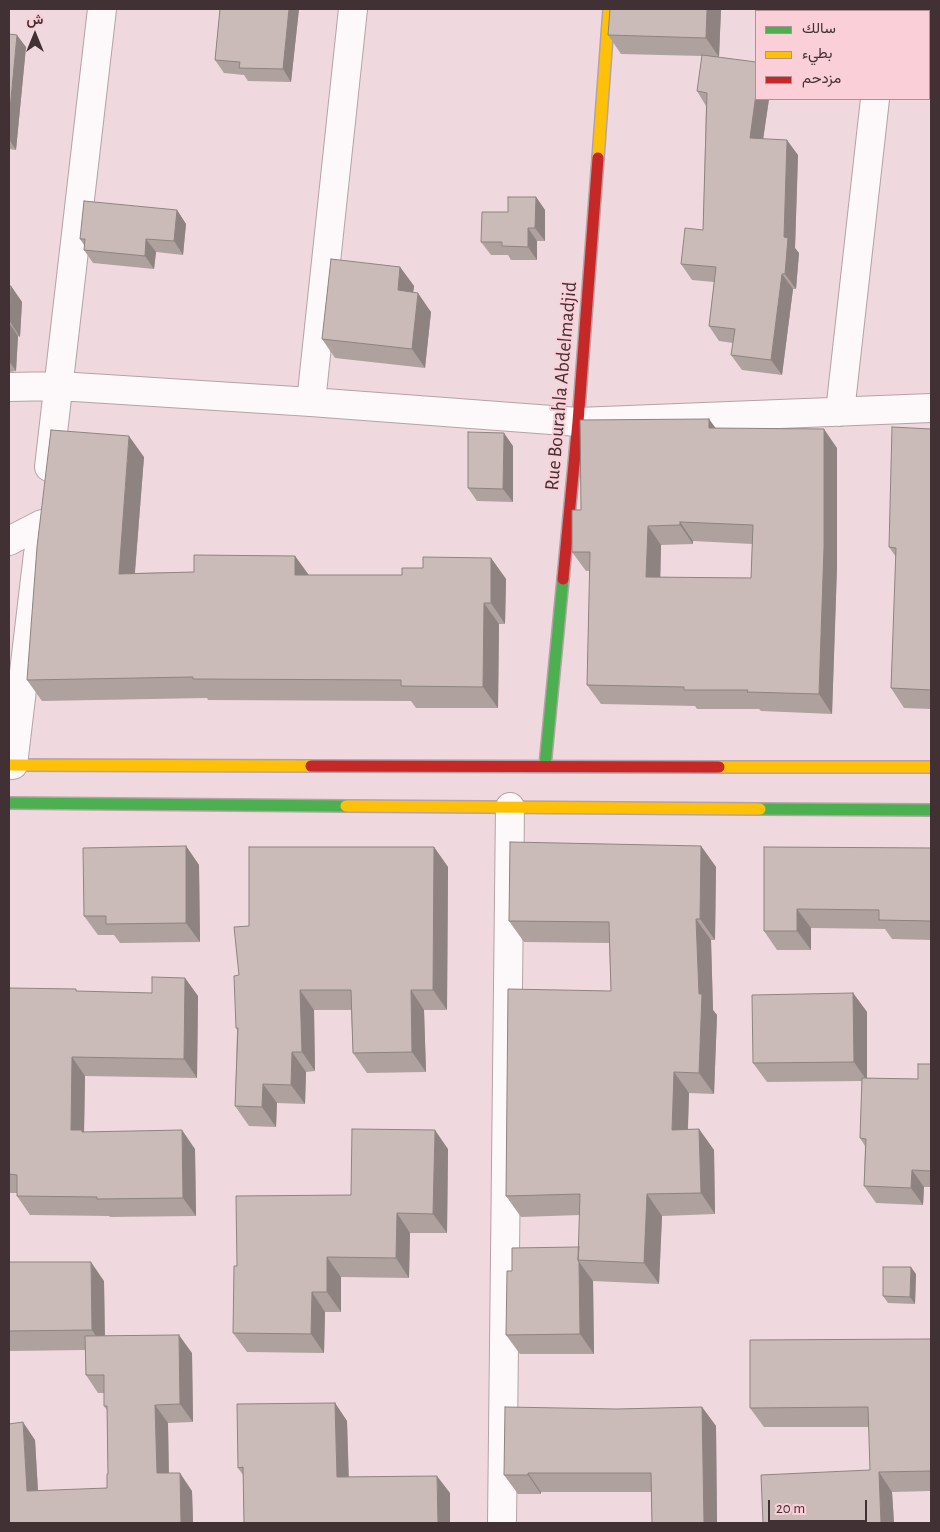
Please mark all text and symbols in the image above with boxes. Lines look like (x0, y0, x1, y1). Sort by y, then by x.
north arrow (10, 10, 60, 60)
legend (755, 10, 930, 100)
text: ش (27, 13, 43, 27)
text: سالك (802, 21, 836, 36)
text: بطيء (802, 46, 832, 61)
text: مزدحم (802, 71, 841, 86)
street label: Rue Bourahla Abdelmadjid (540, 281, 582, 491)
scale bar (770, 1490, 869, 1522)
text: 20 m (776, 1501, 805, 1516)

